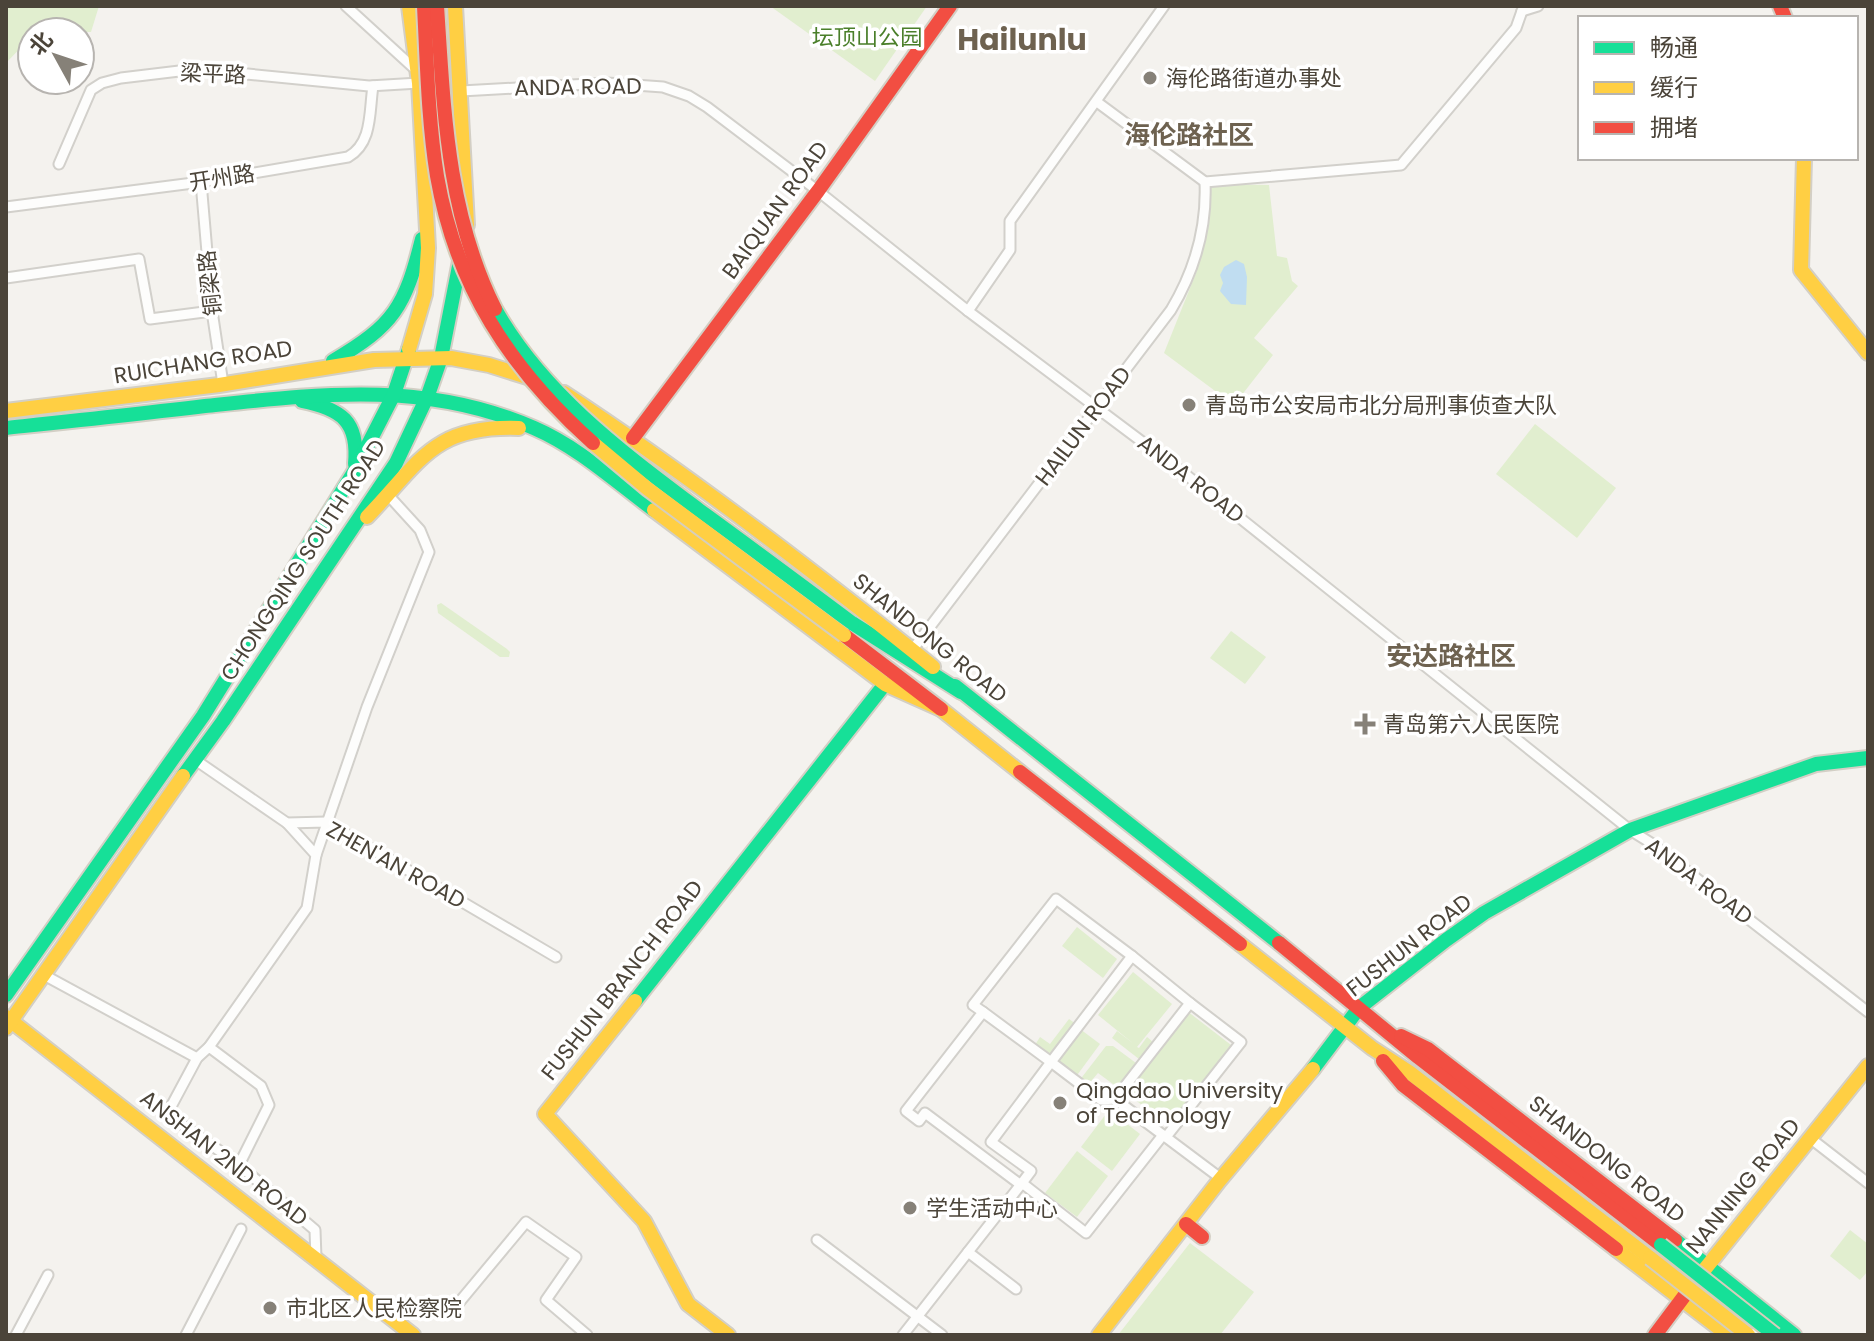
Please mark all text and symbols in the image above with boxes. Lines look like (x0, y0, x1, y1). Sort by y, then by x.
north arrow (16, 16, 96, 96)
legend (1578, 16, 1858, 160)
district label: Hailunlu (957, 18, 1087, 61)
park label: 坛顶山公园 (812, 22, 922, 53)
text: 北 (22, 25, 60, 62)
text: 畅通 (1650, 31, 1698, 64)
street label: 梁平路 (179, 57, 247, 91)
place label: 海伦路街道办事处 (1166, 63, 1342, 94)
marker: 海伦路街道办事处 (1141, 69, 1159, 87)
street label: ANDA ROAD (514, 70, 642, 104)
text: 缓行 (1650, 71, 1698, 104)
text: 拥堵 (1650, 111, 1698, 144)
district label: 海伦路社区 (1124, 117, 1254, 153)
street label: BAIQUAN ROAD (715, 135, 835, 285)
street label: 开州路 (187, 158, 257, 198)
street label: 铜梁路 (191, 249, 229, 317)
street label: RUICHANG ROAD (112, 333, 294, 391)
street label: HAILUN ROAD (1028, 360, 1138, 492)
place label: 青岛市公安局市北分局刑事侦查大队 (1205, 390, 1557, 421)
marker: 青岛市公安局市北分局刑事侦查大队 (1180, 396, 1198, 414)
street label: ANDA ROAD (1131, 428, 1251, 530)
street label: CHONGQING SOUTH ROAD (213, 433, 393, 687)
street label: SHANDONG ROAD (846, 566, 1014, 710)
district label: 安达路社区 (1386, 638, 1516, 674)
place label: 青岛第六人民医院 (1383, 709, 1559, 740)
marker: 青岛第六人民医院 (1354, 713, 1376, 735)
street label: ZHEN'AN ROAD (321, 814, 471, 916)
street label: ANDA ROAD (1639, 830, 1759, 932)
street label: FUSHUN BRANCH ROAD (534, 873, 710, 1087)
street label: FUSHUN ROAD (1340, 886, 1478, 1004)
place label: Qingdao University of Technology (1076, 1075, 1284, 1131)
street label: ANSHAN 2ND ROAD (134, 1083, 314, 1233)
street label: SHANDONG ROAD (1522, 1088, 1692, 1230)
marker: Qingdao University of Technology (1051, 1094, 1069, 1112)
street label: NANNING ROAD (1679, 1112, 1807, 1260)
place label: 学生活动中心 (926, 1193, 1058, 1224)
marker: 学生活动中心 (901, 1199, 919, 1217)
place label: 市北区人民检察院 (286, 1293, 462, 1324)
marker: 市北区人民检察院 (261, 1299, 279, 1317)

